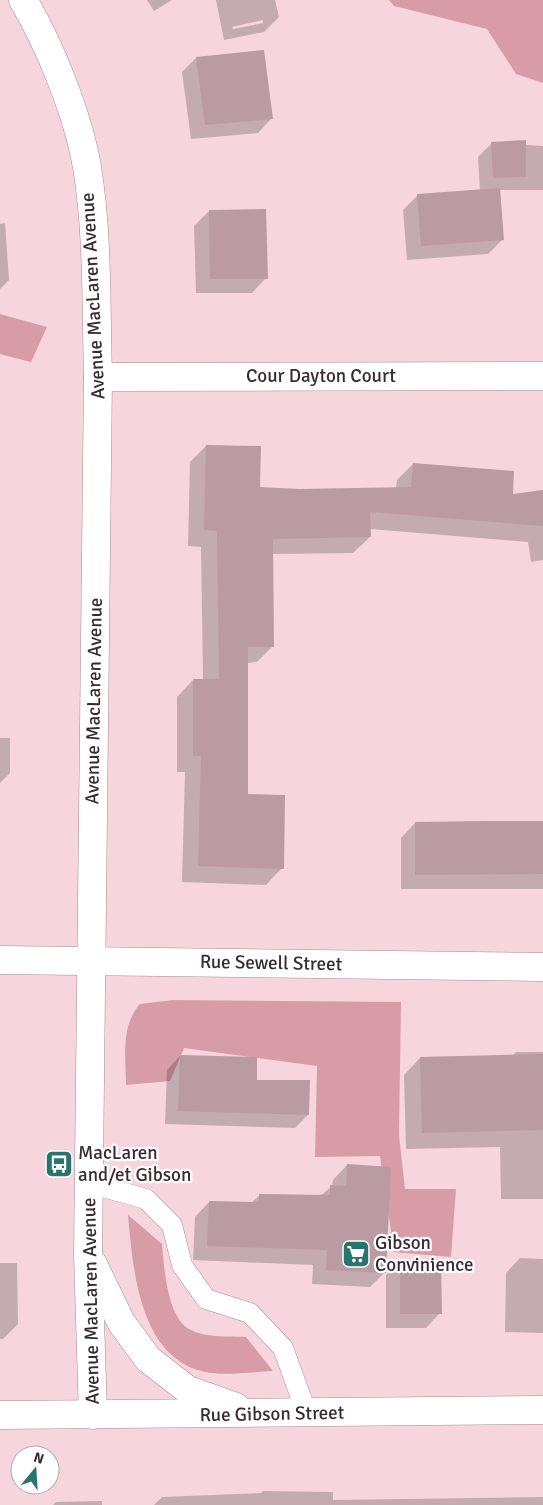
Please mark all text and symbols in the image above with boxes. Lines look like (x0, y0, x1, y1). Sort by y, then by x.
street label: Avenue MacLaren Avenue (76, 192, 110, 400)
street label: Cour Dayton Court (246, 364, 396, 388)
street label: Avenue MacLaren Avenue (80, 597, 108, 805)
street label: Rue Sewell Street (200, 950, 343, 976)
place label: MacLaren and/et Gibson (78, 1141, 191, 1187)
bus stop icon: MacLaren and/et Gibson (44, 1149, 74, 1179)
street label: Avenue MacLaren Avenue (77, 1197, 105, 1405)
place label: Gibson Convinience (375, 1231, 474, 1277)
supermarket icon: Gibson Convinience (341, 1239, 371, 1269)
street label: Rue Gibson Street (199, 1401, 345, 1427)
north arrow (10, 1445, 60, 1495)
text: N (32, 1449, 46, 1468)

